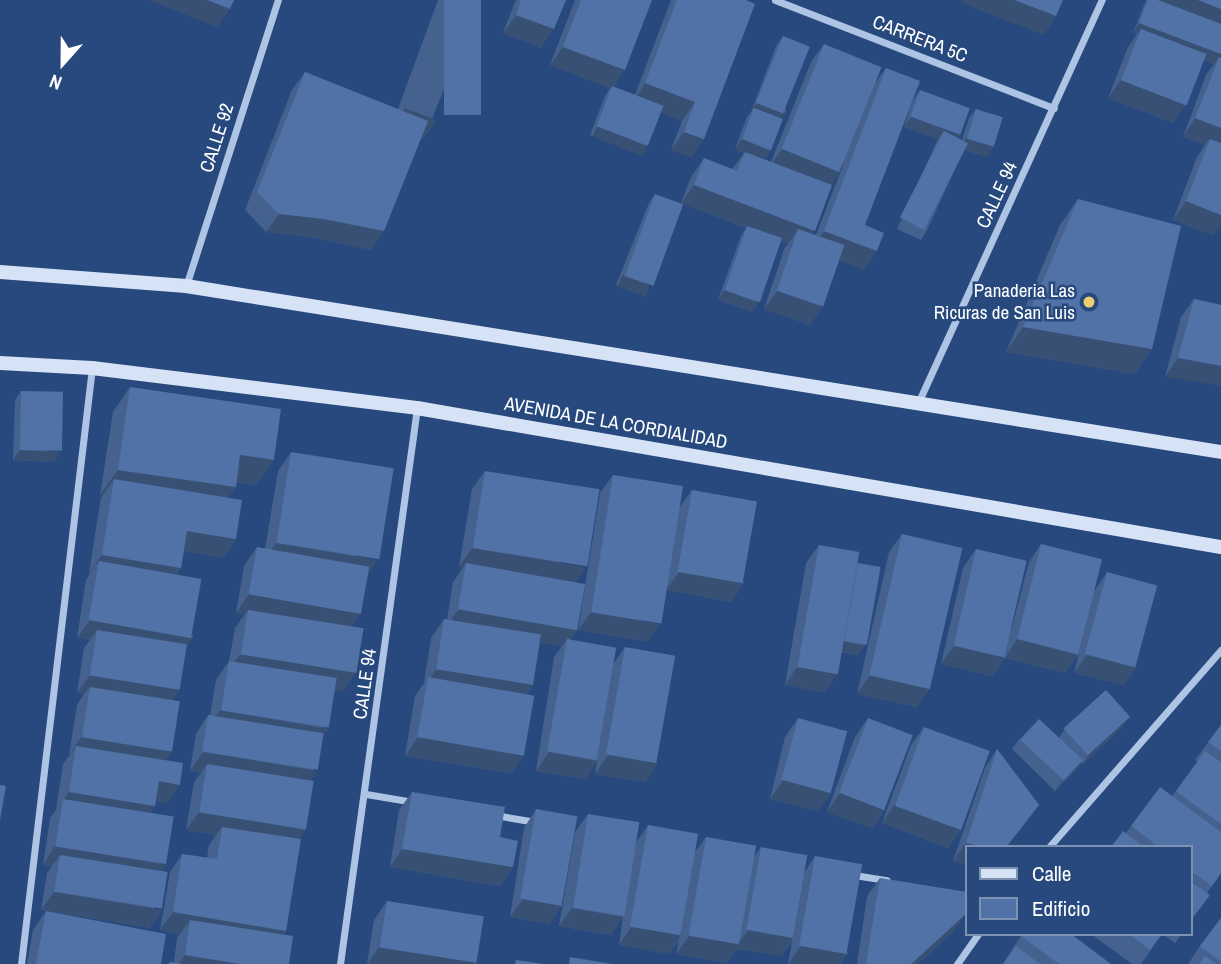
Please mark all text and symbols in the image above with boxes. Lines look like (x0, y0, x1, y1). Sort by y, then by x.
street label: CARRERA 5C (869, 10, 971, 68)
north arrow (28, 28, 98, 98)
text: N (46, 68, 65, 97)
street label: CALLE 92 (195, 101, 239, 175)
street label: CALLE 94 (972, 158, 1022, 232)
place label: Panaderia Las Ricuras de San Luis (934, 280, 1075, 324)
marker: Panaderia Las Ricuras de San Luis (1081, 294, 1097, 310)
street label: AVENIDA DE LA CORDIALIDAD (502, 392, 730, 454)
street label: CALLE 94 (349, 647, 381, 721)
legend (965, 845, 1193, 936)
text: Calle (1032, 859, 1071, 888)
text: Edificio (1032, 894, 1090, 923)

